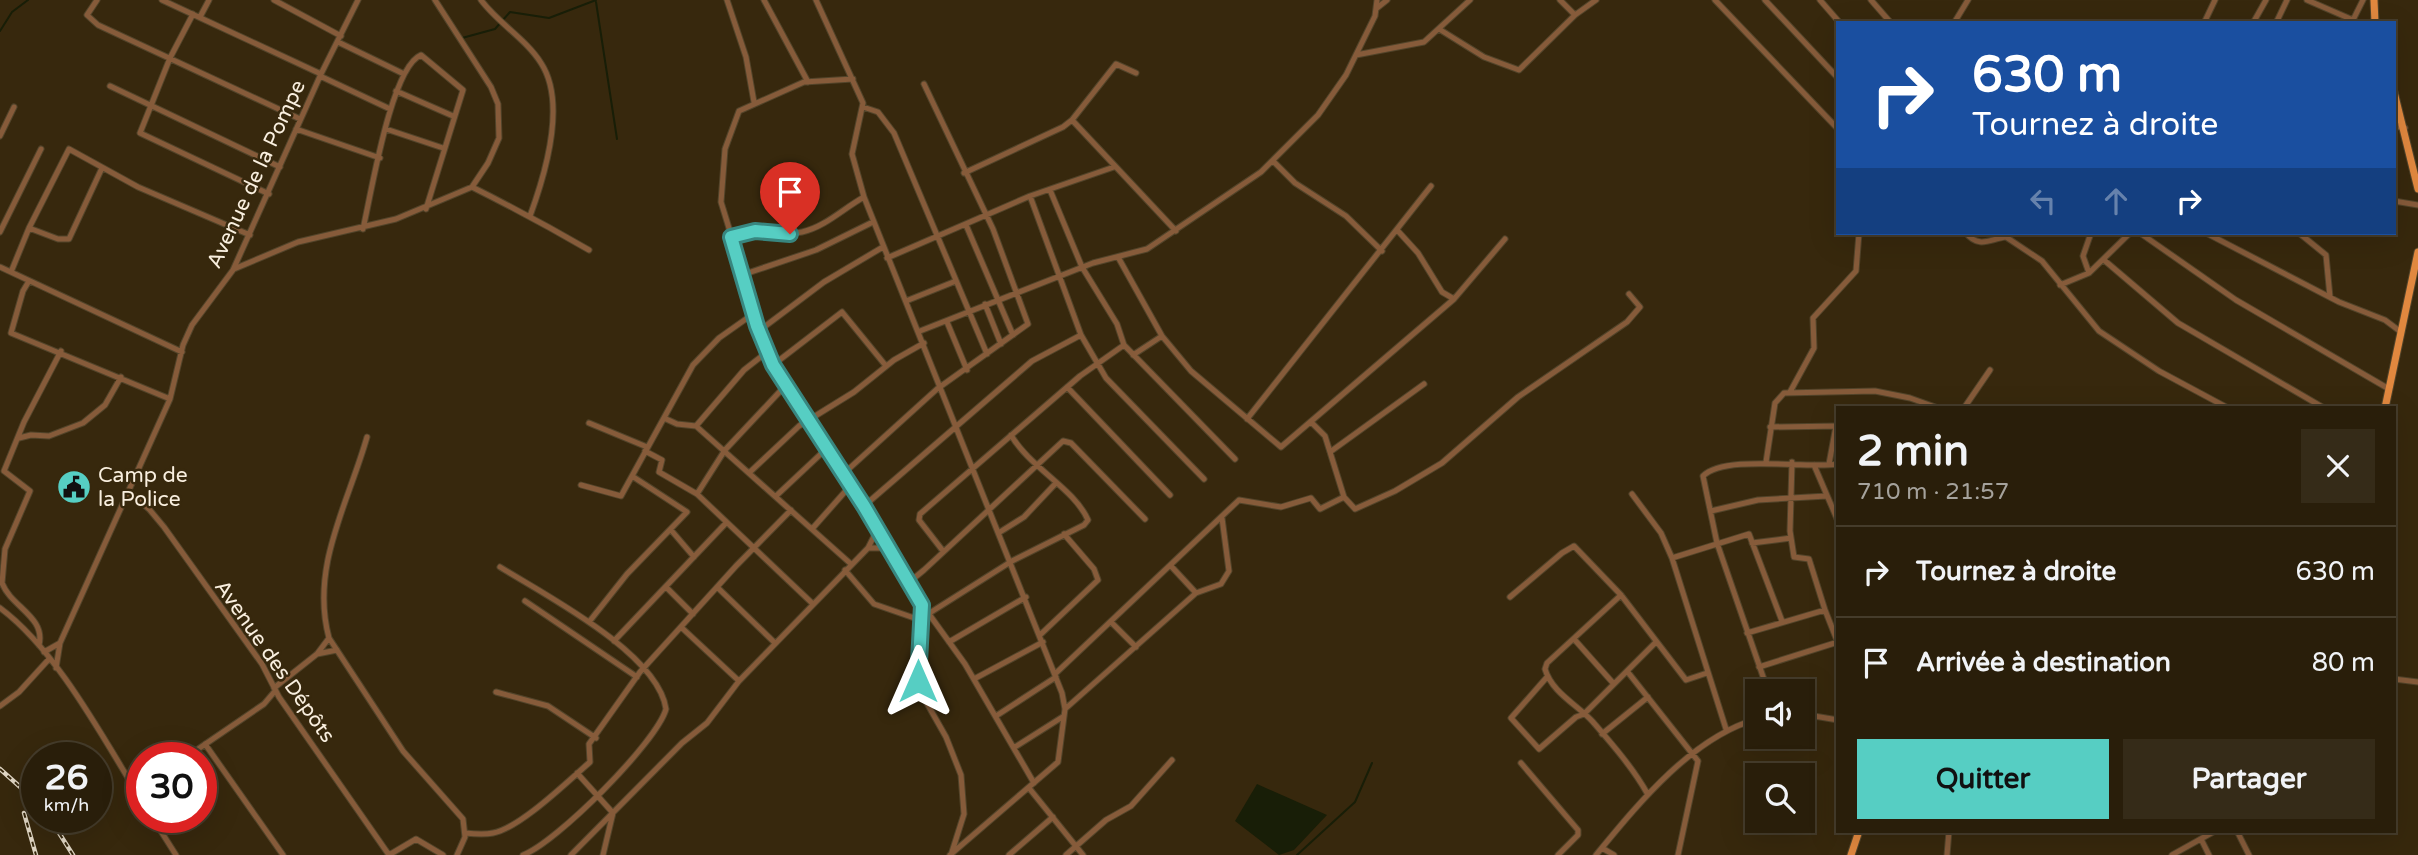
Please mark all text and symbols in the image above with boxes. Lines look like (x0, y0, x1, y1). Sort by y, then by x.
text: 630 m (1972, 46, 2122, 105)
icon: right (1857, 49, 1948, 140)
street label: Avenue de la Pompe (202, 76, 311, 272)
text: Tournez à droite (1972, 106, 2218, 144)
pin (760, 162, 820, 234)
icon: arrive (771, 173, 809, 211)
icon: left (2024, 182, 2062, 220)
icon: ahead (2097, 182, 2135, 220)
icon: right (2170, 182, 2208, 220)
text: 2 min (1857, 426, 1969, 477)
button: close (2301, 429, 2375, 503)
place label: Camp de la Police (98, 463, 188, 512)
public building icon: Camp de la Police (55, 468, 93, 506)
text: 710 m · 21:57 (1857, 478, 2009, 506)
icon: right (1857, 553, 1895, 591)
text: Tournez à droite (1916, 556, 2116, 587)
text: 630 m (2295, 556, 2375, 587)
street label: Avenue des Dépôts (209, 575, 340, 747)
position arrow (881, 644, 955, 718)
icon: arrive (1857, 644, 1895, 682)
text: Arrivée à destination (1916, 647, 2171, 678)
text: 80 m (2312, 647, 2375, 678)
map controls (1745, 679, 1815, 833)
button: sound (1745, 679, 1815, 749)
button: Quitter (1857, 739, 2109, 819)
button: Partager (2123, 739, 2375, 819)
speed limit sign: 30 (126, 742, 217, 833)
text: 26 (45, 757, 88, 799)
button: search (1745, 763, 1815, 833)
text: km/h (44, 794, 89, 816)

